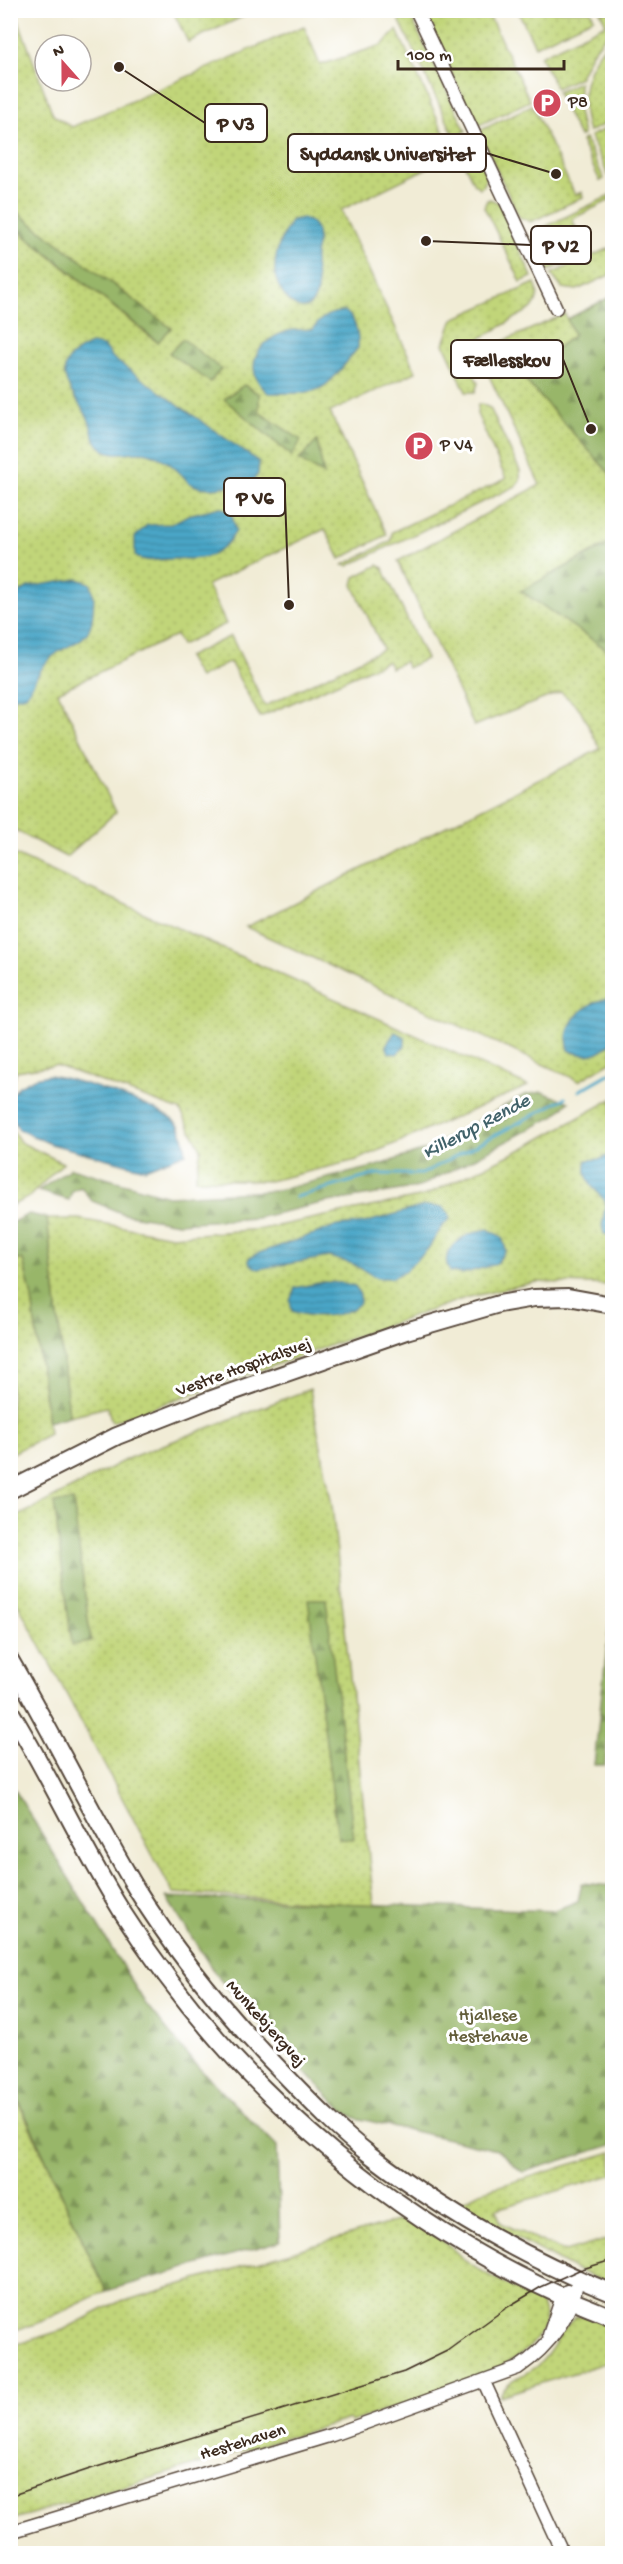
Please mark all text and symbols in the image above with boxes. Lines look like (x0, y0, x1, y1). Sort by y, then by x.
north arrow (33, 33, 93, 93)
scale bar (398, 33, 564, 71)
text: N (51, 41, 68, 63)
text: 100 m (406, 46, 452, 67)
parking icon: P8 (531, 87, 563, 119)
place label: P8 (567, 93, 588, 114)
callout: P V3 (205, 104, 267, 142)
text: P V3 (216, 115, 255, 138)
callout: Syddansk Universitet (288, 134, 486, 172)
text: Syddansk Universitet (300, 145, 476, 168)
callout: P V2 (531, 226, 591, 264)
text: P V2 (542, 237, 580, 260)
callout: Fællesskov (451, 340, 563, 378)
text: Fællesskov (462, 351, 551, 374)
parking icon: P V4 (403, 430, 435, 462)
place label: P V4 (439, 436, 473, 457)
callout: P V6 (224, 478, 285, 516)
text: P V6 (235, 489, 274, 512)
water label: Killerup Rende (420, 1090, 535, 1166)
street label: Vestre Hospitalsvej (172, 1334, 315, 1403)
street label: Munkebjergvej (220, 1976, 310, 2072)
park label: Hjallese Hestehave (448, 2006, 529, 2048)
street label: Hestehaven (198, 2420, 289, 2466)

